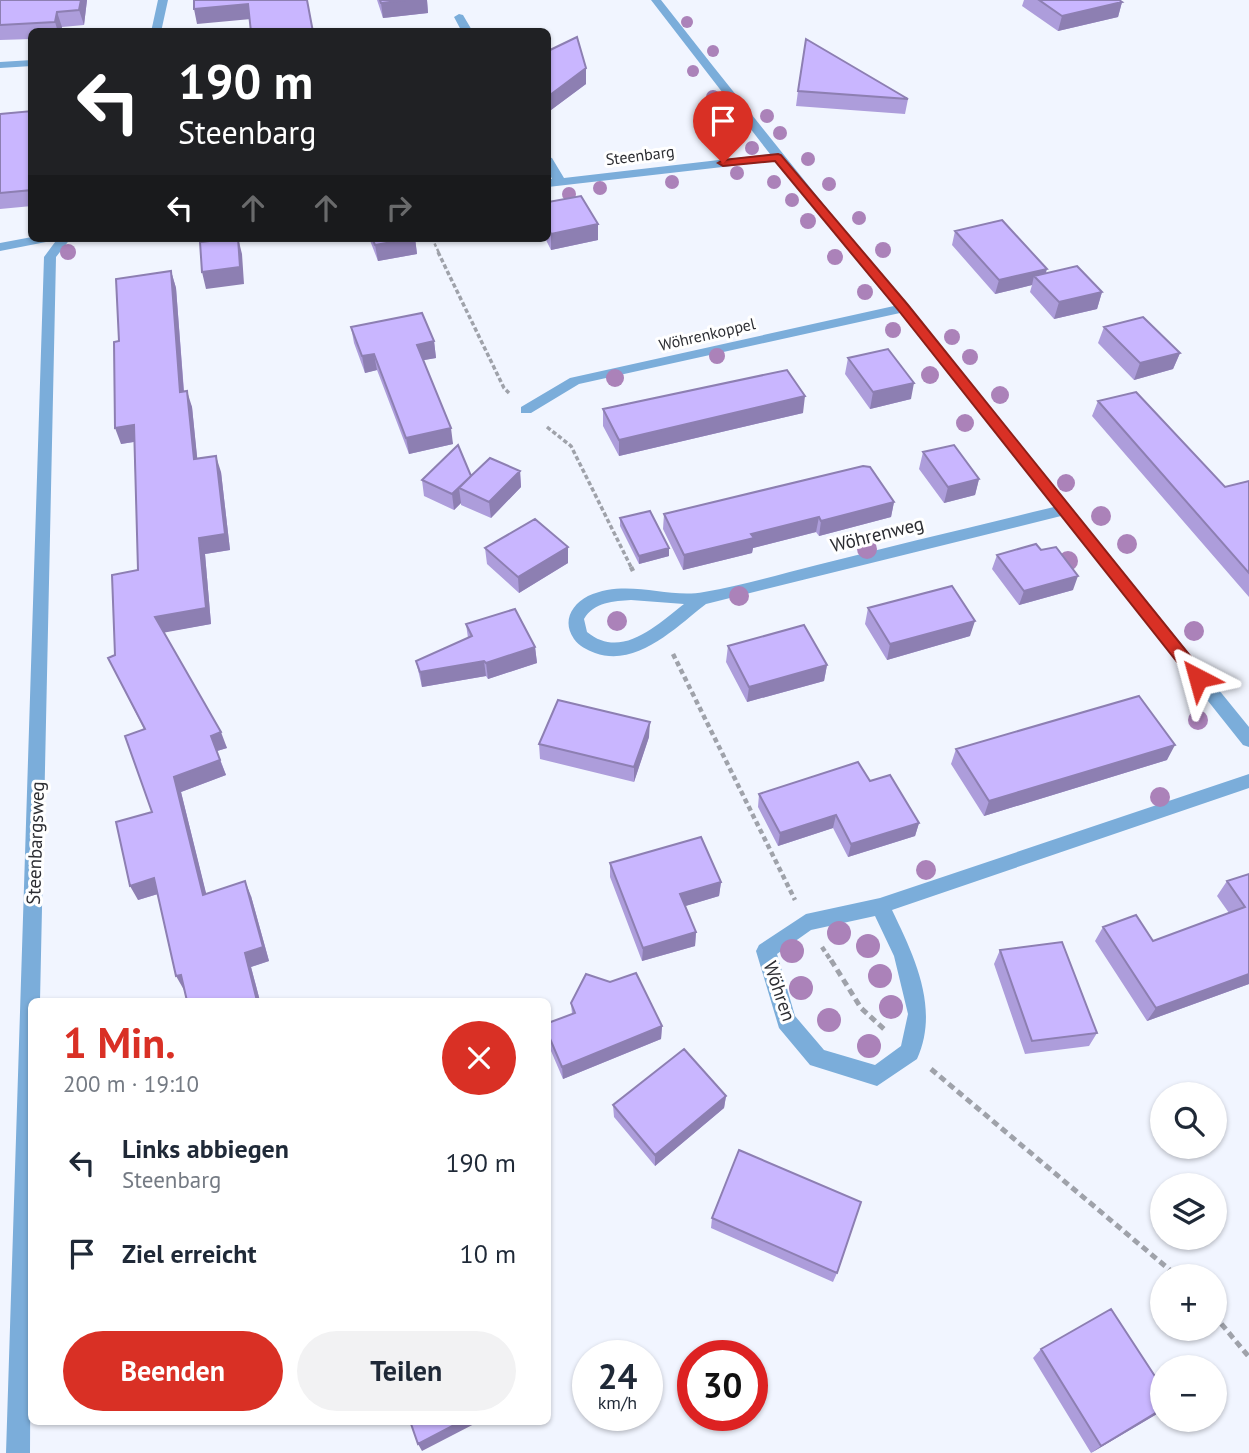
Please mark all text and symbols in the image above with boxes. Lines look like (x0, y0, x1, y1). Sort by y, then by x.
text: 190 m (178, 49, 313, 113)
icon: left (63, 56, 154, 147)
pin (693, 91, 753, 163)
icon: arrive (704, 102, 742, 140)
text: Steenbarg (178, 111, 316, 153)
street label: Steenbarg (604, 141, 676, 169)
icon: left (161, 189, 199, 227)
icon: ahead (234, 189, 272, 227)
icon: ahead (307, 189, 345, 227)
icon: right (380, 189, 418, 227)
street label: Wöhrenkoppel (657, 313, 757, 355)
street label: Wöhrenweg (828, 511, 926, 557)
position arrow (1161, 641, 1235, 715)
street label: Steenbargsweg (21, 781, 49, 905)
street label: Wöhren (759, 958, 801, 1024)
text: 1 Min. (63, 1015, 176, 1070)
button: close (442, 1021, 516, 1095)
text: 200 m · 19:10 (63, 1069, 199, 1098)
map controls (1150, 1082, 1227, 1432)
button: search (1150, 1082, 1227, 1159)
text: Links abbiegen (122, 1132, 289, 1165)
icon: left (63, 1144, 101, 1182)
text: 190 m (445, 1146, 516, 1179)
text: Steenbarg (122, 1165, 221, 1194)
button: layers (1150, 1173, 1227, 1250)
icon: arrive (63, 1235, 101, 1273)
text: Ziel erreicht (122, 1237, 257, 1270)
text: 10 m (460, 1237, 516, 1270)
button: + (1150, 1264, 1227, 1341)
button: Beenden (63, 1331, 283, 1411)
button: Teilen (297, 1331, 516, 1411)
speed limit sign: 30 (677, 1340, 768, 1431)
text: 24 (598, 1353, 637, 1399)
button: − (1150, 1355, 1227, 1432)
text: km/h (598, 1391, 637, 1414)

